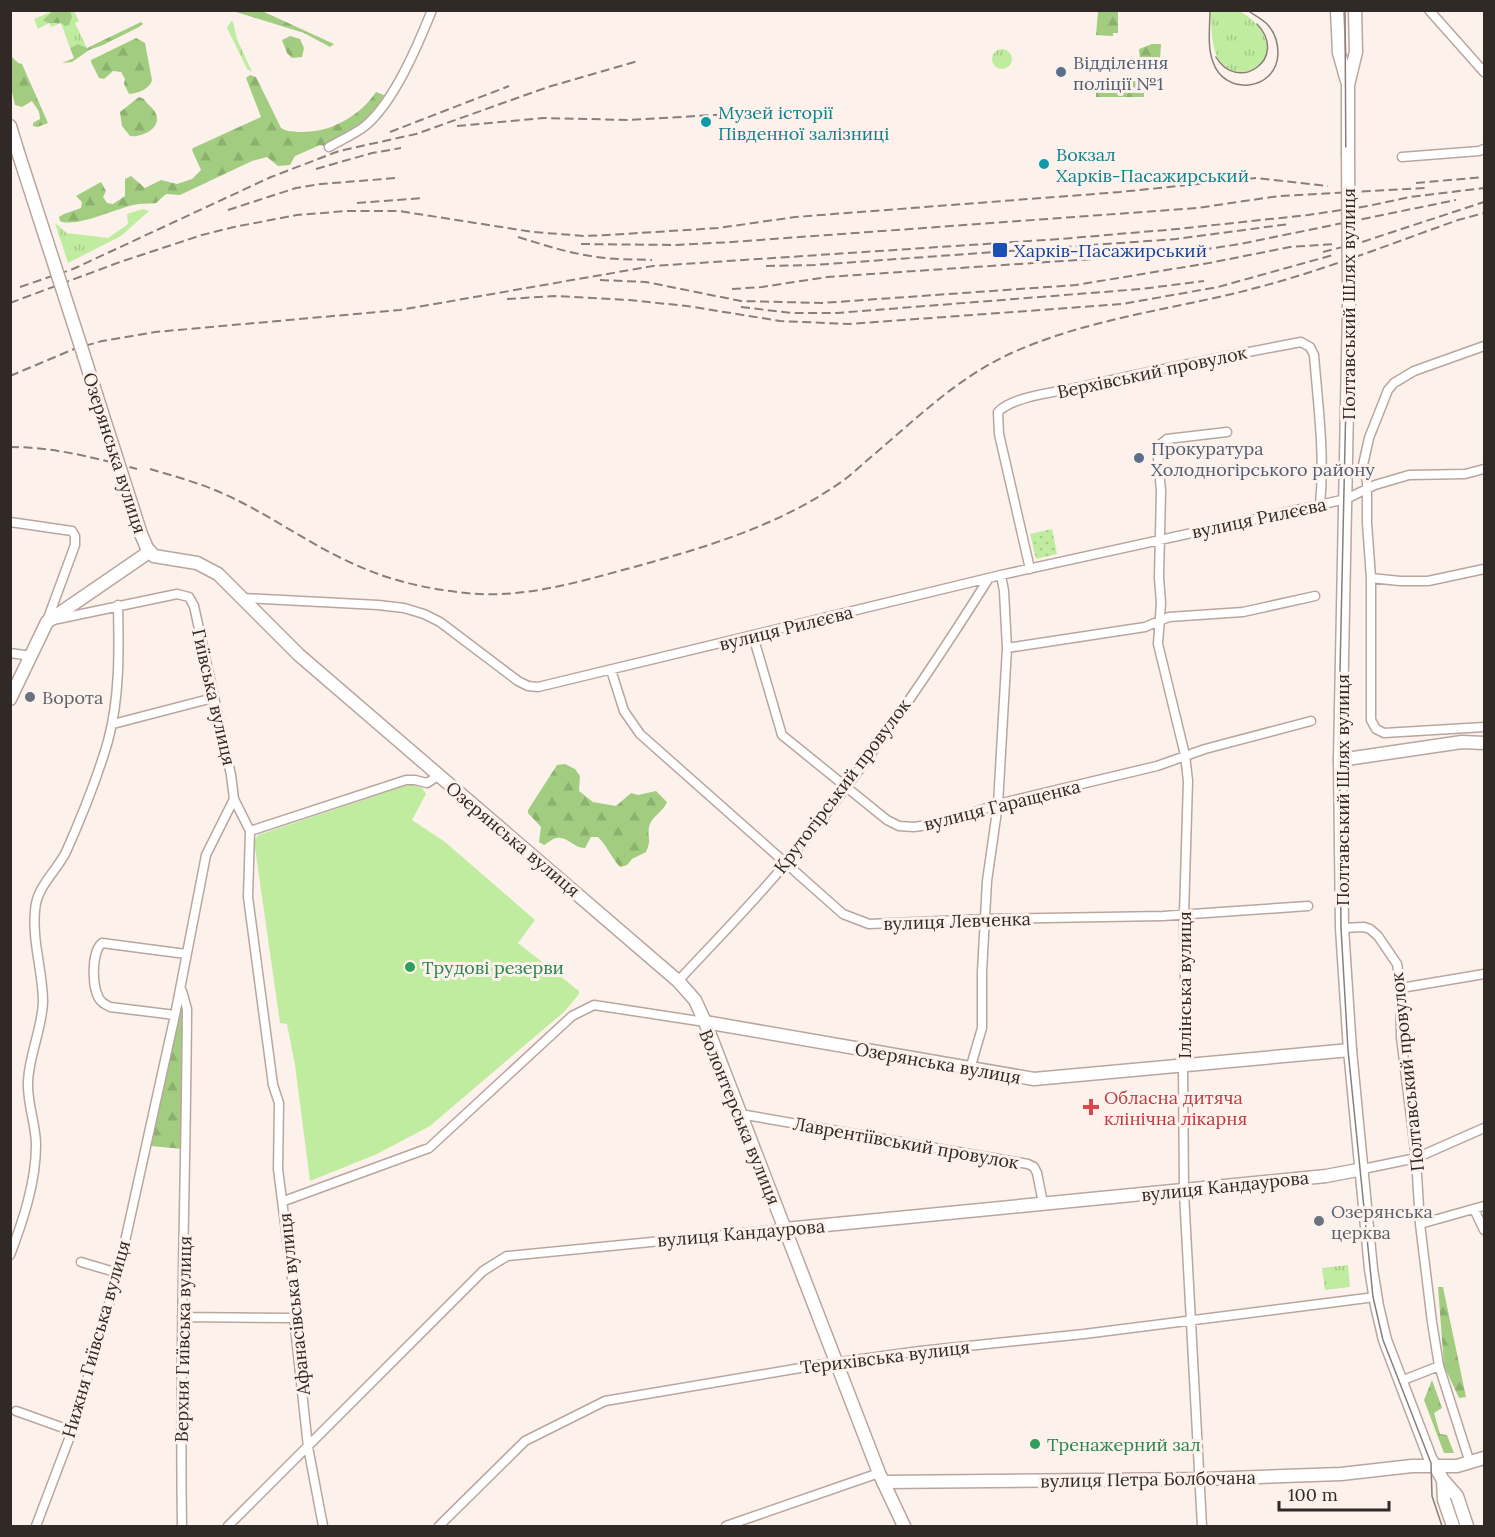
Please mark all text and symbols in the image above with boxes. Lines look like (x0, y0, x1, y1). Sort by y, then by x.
place label: Відділення поліції №1 (1073, 51, 1168, 95)
marker: Відділення поліції №1 (1054, 65, 1068, 79)
place label: Музей історії Південної залізниці (718, 101, 889, 145)
marker: Музей історії Південної залізниці (699, 115, 713, 129)
place label: Вокзал Харків-Пасажирський (1056, 143, 1249, 187)
marker: Вокзал Харків-Пасажирський (1037, 157, 1051, 171)
street label: Полтавський Шлях вулиця (1337, 188, 1360, 420)
place label: Харків-Пасажирський (1014, 239, 1207, 262)
marker: Харків-Пасажирський (991, 241, 1009, 259)
street label: Верхівський провулок (1055, 341, 1249, 403)
street label: Озерянська вулиця (78, 370, 152, 536)
place label: Прокуратура Холодногірського району (1151, 437, 1375, 481)
marker: Прокуратура Холодногірського району (1132, 451, 1146, 465)
street label: вулиця Рилєєва (1190, 493, 1328, 543)
street label: вулиця Рилєєва (717, 600, 855, 656)
street label: Гиївська вулиця (187, 626, 241, 768)
street label: Полтавський Шлях вулиця (1331, 674, 1354, 906)
place label: Ворота (42, 686, 103, 709)
marker: Ворота (23, 690, 37, 704)
street label: Крутогірський провулок (769, 694, 916, 878)
street label: вулиця Гаращенка (921, 774, 1083, 836)
street label: Озерянська вулиця (441, 776, 585, 902)
street label: вулиця Левченка (883, 907, 1031, 935)
street label: Іллінська вулиця (1173, 911, 1196, 1059)
place label: Трудові резерви (422, 956, 564, 979)
marker: Трудові резерви (403, 960, 417, 974)
street label: Полтавський провулок (1385, 971, 1429, 1173)
street label: Волонтерська вулиця (694, 1026, 786, 1208)
street label: Озерянська вулиця (853, 1037, 1023, 1089)
place label: Обласна дитяча клінічна лікарня (1104, 1086, 1247, 1130)
marker: Обласна дитяча клінічна лікарня (1082, 1098, 1100, 1116)
street label: Лаврентіївський провулок (791, 1112, 1021, 1174)
street label: вулиця Кандаурова (1140, 1166, 1310, 1206)
place label: Озерянська церква (1331, 1200, 1433, 1244)
street label: Афанасівська вулиця (273, 1212, 315, 1397)
street label: вулиця Кандаурова (656, 1214, 826, 1252)
marker: Озерянська церква (1312, 1214, 1326, 1228)
street label: Верхня Гиївська вулиця (170, 1236, 196, 1442)
street label: Нижня Гиївська вулиця (57, 1238, 135, 1440)
street label: Терихівська вулиця (799, 1335, 971, 1379)
place label: Тренажерний зал (1047, 1433, 1201, 1456)
marker: Тренажерний зал (1028, 1437, 1042, 1451)
street label: вулиця Петра Болбочана (1040, 1466, 1256, 1492)
scale bar (1279, 1474, 1388, 1512)
text: 100 m (1288, 1483, 1338, 1506)

